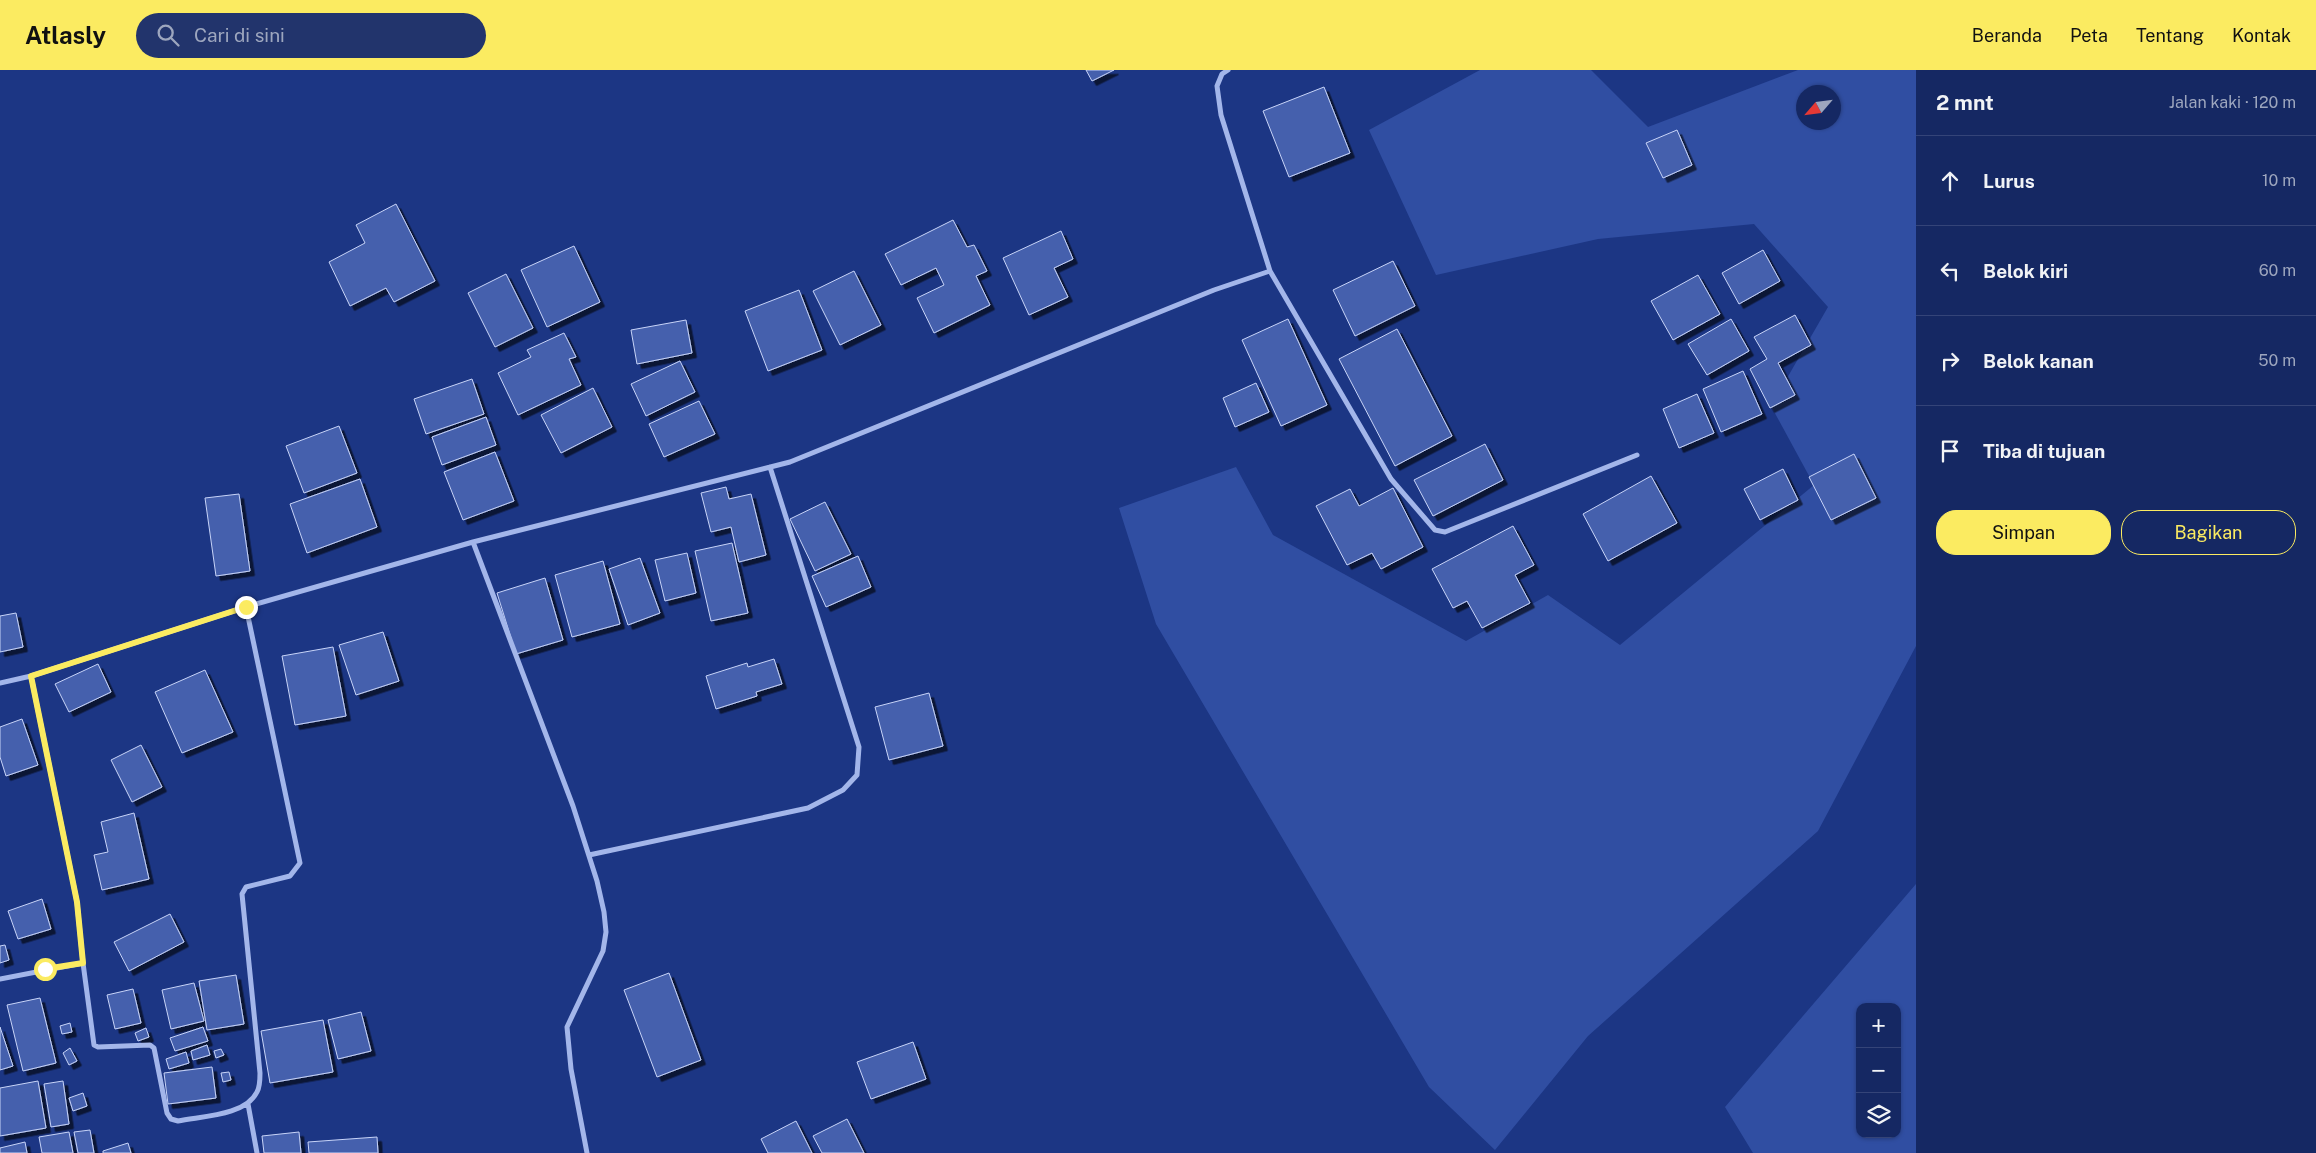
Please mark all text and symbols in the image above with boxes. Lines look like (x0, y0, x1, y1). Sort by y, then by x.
search box (136, 13, 486, 58)
text: Atlasly (25, 21, 106, 49)
icon: search (154, 21, 182, 49)
text: Cari di sini (194, 24, 285, 46)
text: Beranda (1972, 25, 2042, 46)
text: Peta (2070, 25, 2108, 46)
text: Tentang (2136, 25, 2204, 46)
text: Kontak (2232, 25, 2291, 46)
north arrow (1796, 85, 1841, 130)
text: 2 mnt (1936, 90, 1994, 115)
text: Jalan kaki · 120 m (2169, 93, 2296, 112)
icon: ahead (1936, 167, 1964, 195)
text: Lurus (1983, 170, 2035, 192)
text: 10 m (2262, 171, 2296, 190)
icon: left (1936, 257, 1964, 285)
text: Belok kiri (1983, 260, 2068, 282)
text: 60 m (2259, 261, 2296, 280)
icon: right (1936, 347, 1964, 375)
text: Belok kanan (1983, 350, 2094, 372)
text: 50 m (2258, 351, 2296, 370)
icon: arrive (1936, 437, 1964, 465)
text: Tiba di tujuan (1983, 440, 2105, 462)
button: Simpan (1936, 510, 2111, 555)
button: Bagikan (2121, 510, 2296, 555)
route end (235, 596, 258, 619)
route start (34, 958, 57, 981)
map controls (1856, 1003, 1901, 1138)
button: + (1856, 1003, 1901, 1048)
button: − (1856, 1048, 1901, 1093)
button: layers (1856, 1093, 1901, 1138)

